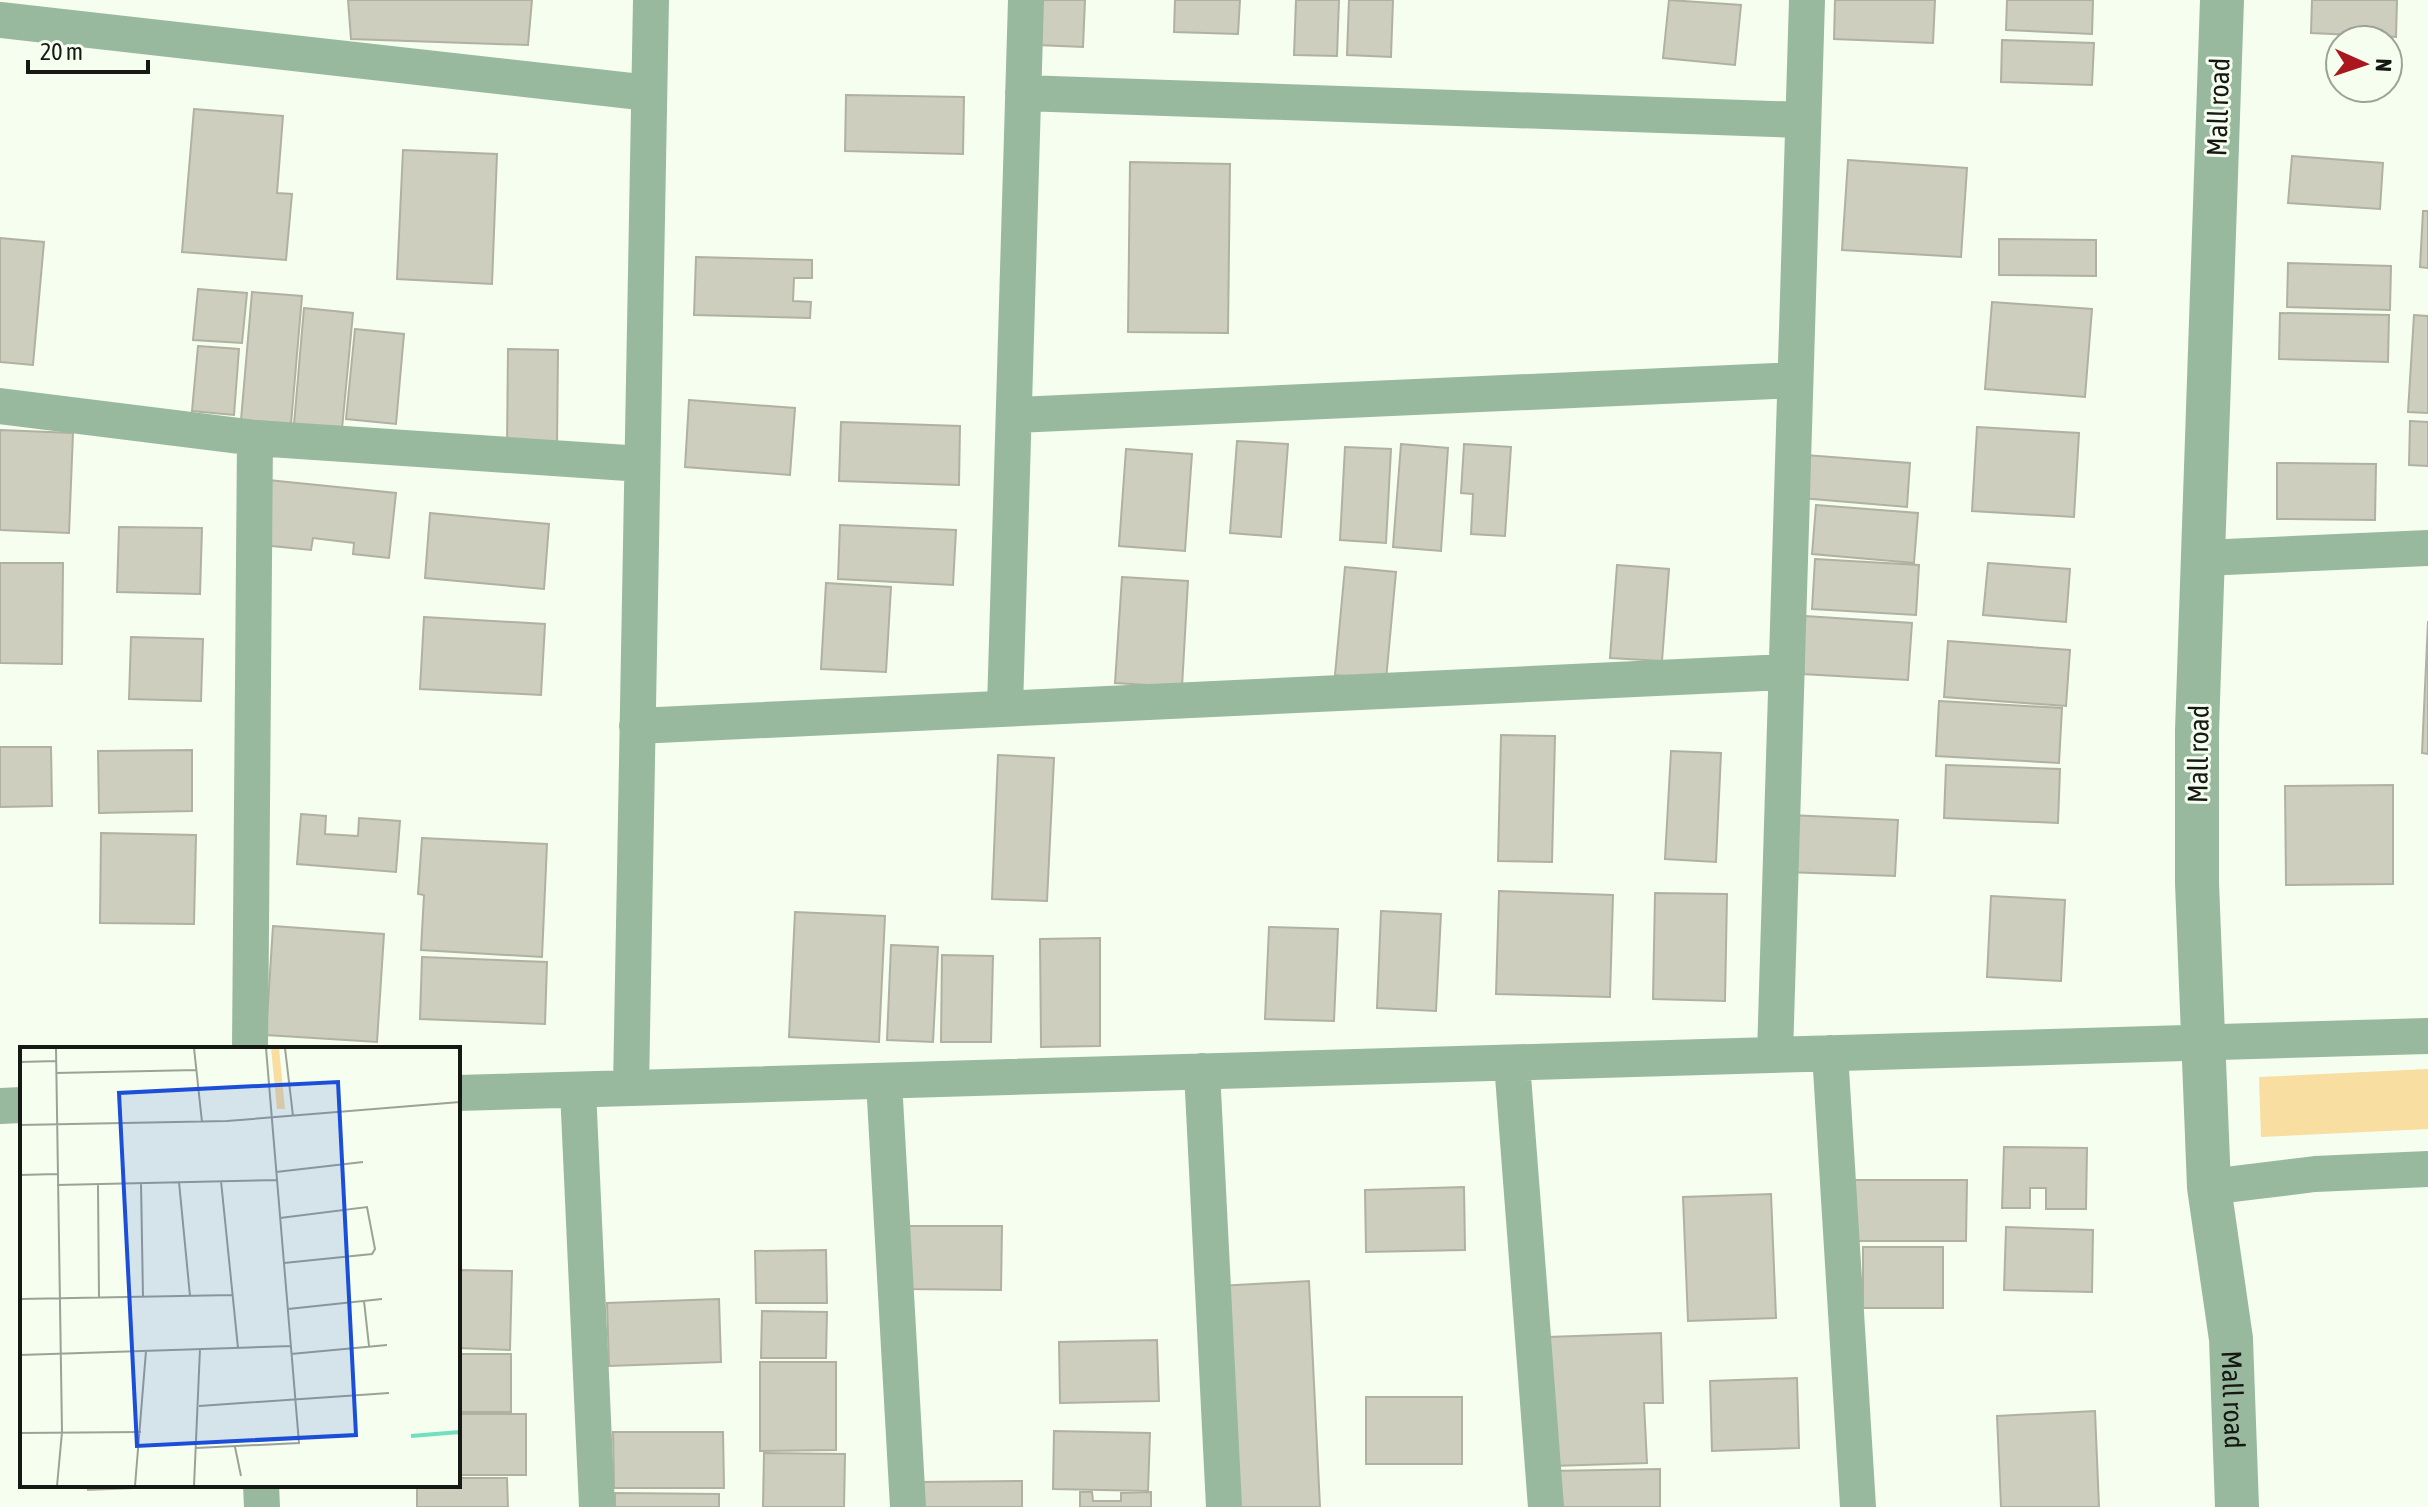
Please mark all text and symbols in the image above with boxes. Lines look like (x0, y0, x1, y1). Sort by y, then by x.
scale bar (28, 24, 148, 74)
north arrow (2324, 24, 2404, 104)
text: 20 m (40, 38, 83, 65)
street label: Mall road (2200, 57, 2236, 157)
text: N (2371, 58, 2397, 72)
street label: Mall road (2181, 705, 2215, 803)
inset map (20, 1047, 460, 1487)
street label: Mall road (2215, 1350, 2251, 1449)

